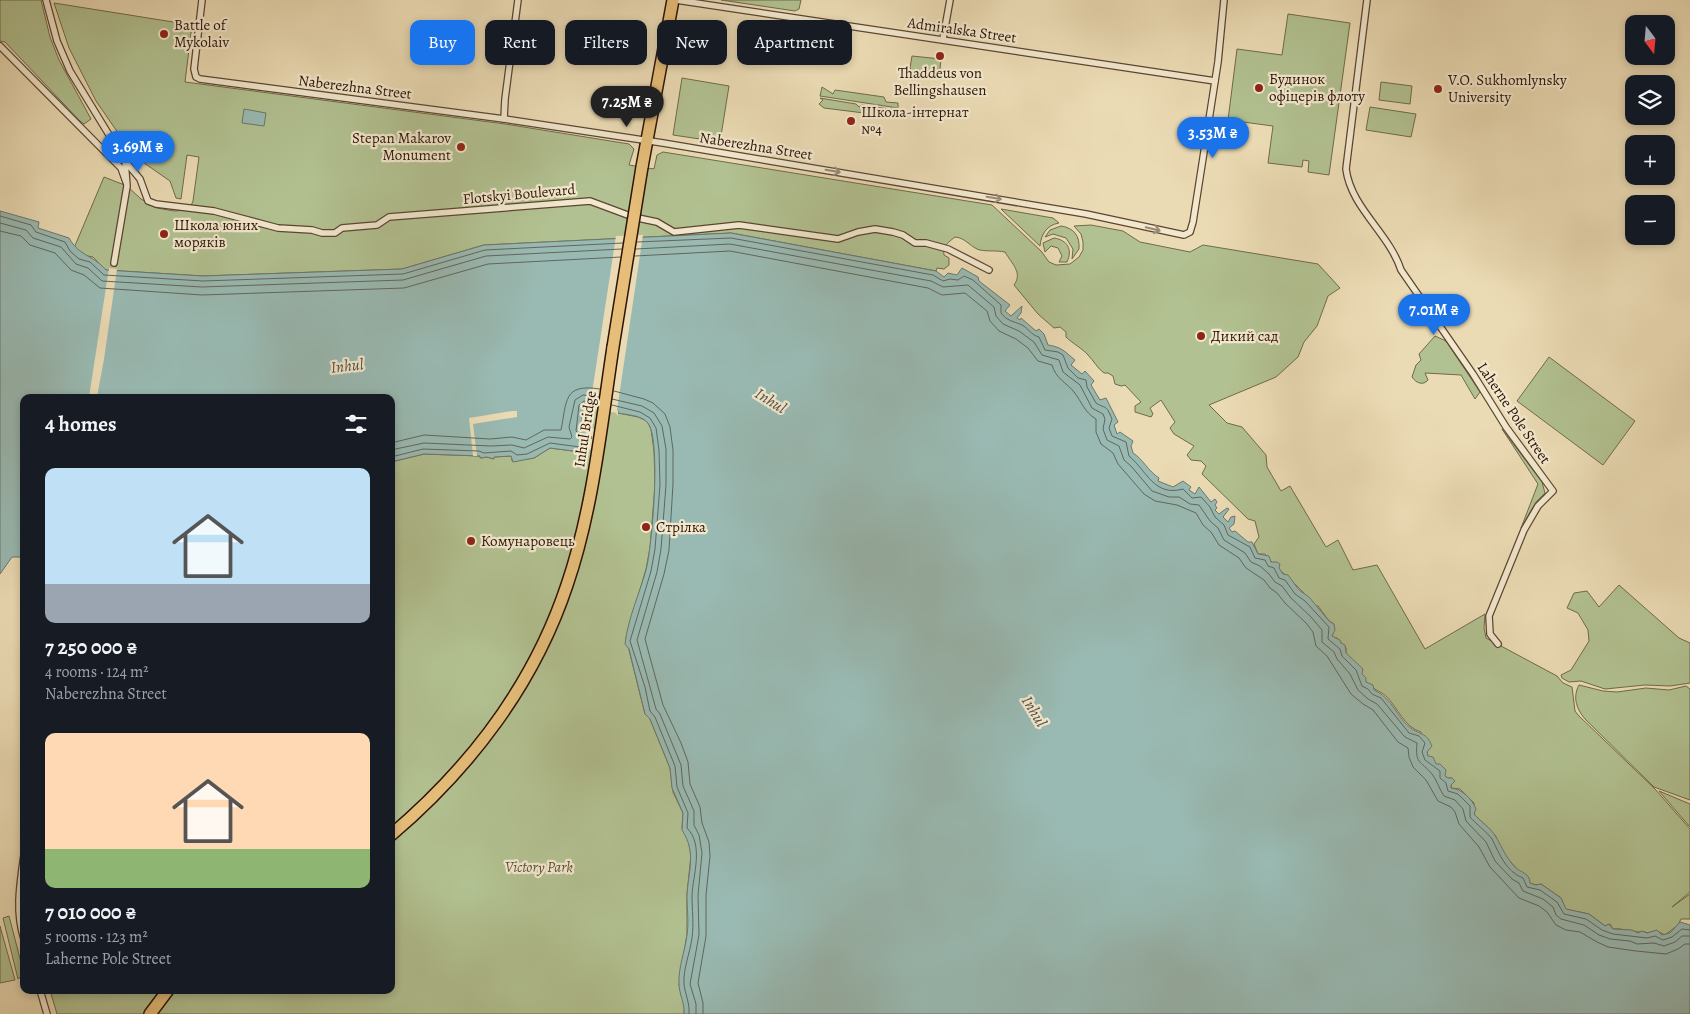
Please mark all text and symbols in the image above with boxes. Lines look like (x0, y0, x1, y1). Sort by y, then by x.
street label: Admiralska Street (905, 12, 1018, 48)
place label: Battle of Mykolaiv (174, 15, 230, 52)
north arrow (1625, 15, 1675, 65)
map controls (1625, 15, 1675, 245)
chip: Buy (410, 20, 475, 65)
chip: Rent (485, 20, 555, 65)
chip: Filters (565, 20, 647, 65)
chip: New (657, 20, 727, 65)
chip: Apartment (737, 20, 852, 65)
marker: Battle of Mykolaiv (158, 28, 170, 40)
marker: Thaddeus von Bellingshausen (934, 50, 946, 62)
place label: Thaddeus von Bellingshausen (894, 63, 986, 100)
place label: Будинок офіцерів флоту (1269, 69, 1365, 106)
street label: Naberezhna Street (297, 70, 413, 104)
place label: V.O. Sukhomlynsky University (1447, 70, 1567, 107)
button: layers (1625, 75, 1675, 125)
marker: Будинок офіцерів флоту (1253, 82, 1265, 94)
marker: V.O. Sukhomlynsky University (1432, 83, 1444, 95)
pin: 7.25M ₴ (581, 86, 673, 128)
text: 7.25M ₴ (602, 91, 652, 113)
place label: Школа-інтернат №4 (861, 102, 969, 139)
marker: Школа-інтернат №4 (845, 115, 857, 127)
pin: 3.53M ₴ (1167, 116, 1259, 159)
text: 3.53M ₴ (1188, 122, 1238, 144)
street label: Naberezhna Street (698, 127, 814, 165)
place label: Stepan Makarov Monument (352, 128, 451, 165)
pin: 3.69M ₴ (92, 130, 184, 173)
button: + (1625, 135, 1675, 185)
text: 3.69M ₴ (112, 136, 164, 158)
marker: Stepan Makarov Monument (455, 141, 467, 153)
one-way arrow (825, 167, 841, 177)
street label: Flotskyi Boulevard (462, 179, 577, 209)
one-way arrow (985, 193, 1001, 203)
button: − (1625, 195, 1675, 245)
place label: Школа юних моряків (174, 215, 259, 252)
one-way arrow (1145, 224, 1161, 234)
marker: Школа юних моряків (158, 228, 170, 240)
pin: 7.01M ₴ (1388, 294, 1480, 336)
text: 7.01M ₴ (1409, 299, 1459, 321)
place label: Дикий сад (1211, 326, 1278, 346)
marker: Дикий сад (1195, 330, 1207, 342)
water label: Inhul (330, 353, 365, 379)
street label: Laherne Pole Street (1473, 358, 1555, 468)
water label: Inhul (751, 383, 790, 419)
street label: Inhul Bridge (569, 389, 601, 469)
text: 4 homes (45, 410, 117, 438)
icon: filters (342, 410, 370, 438)
icon: home (163, 501, 253, 591)
place label: Стрілка (656, 517, 706, 537)
marker: Стрілка (640, 521, 652, 533)
place label: Комунаровець (481, 531, 575, 551)
marker: Комунаровець (465, 535, 477, 547)
text: 7 250 000 ₴ (45, 633, 138, 661)
text: 4 rooms · 124 m² (45, 661, 149, 683)
text: Naberezhna Street (45, 683, 167, 705)
water label: Inhul (1016, 692, 1052, 731)
icon: home (163, 766, 253, 856)
park label: Victory Park (505, 857, 573, 877)
text: 7 010 000 ₴ (45, 898, 137, 926)
text: 5 rooms · 123 m² (45, 926, 148, 948)
text: Laherne Pole Street (45, 948, 171, 970)

